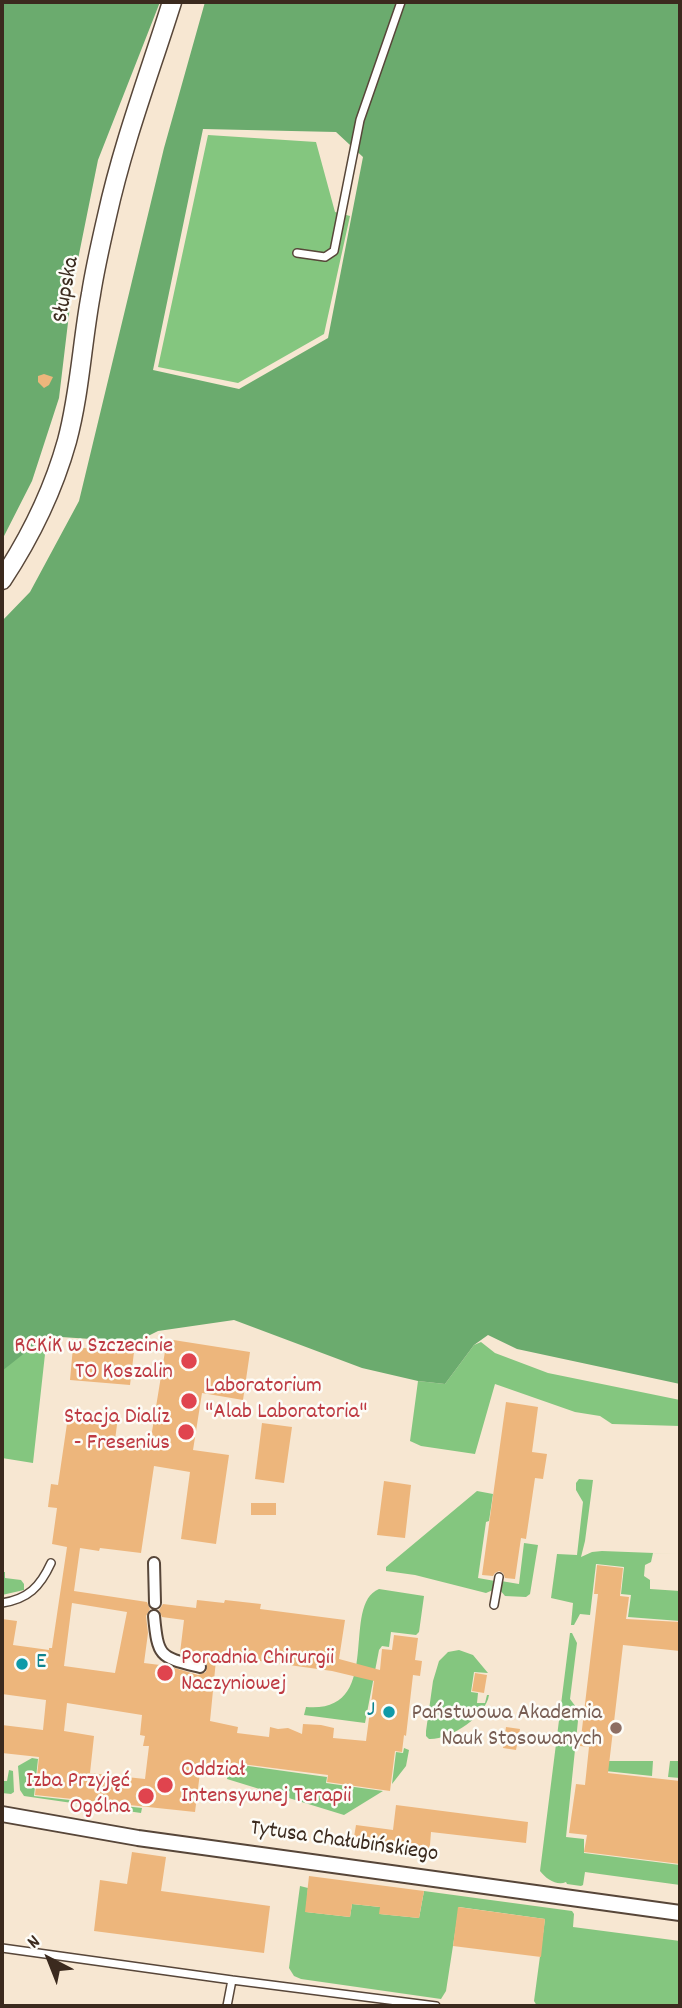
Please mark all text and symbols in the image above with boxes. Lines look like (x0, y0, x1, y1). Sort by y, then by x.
street label: Słupska (49, 255, 87, 325)
place label: RCKiK w Szczecinie TO Koszalin (14, 1334, 173, 1388)
marker: RCKiK w Szczecinie TO Koszalin (179, 1351, 199, 1371)
place label: Laboratorium "Alab Laboratoria" (205, 1374, 367, 1428)
marker: Laboratorium "Alab Laboratoria" (179, 1391, 199, 1411)
place label: Stacja Dializ - Fresenius (64, 1405, 170, 1459)
marker: Stacja Dializ - Fresenius (176, 1422, 196, 1442)
place label: Poradnia Chirurgii Naczyniowej (181, 1646, 334, 1700)
place label: E (36, 1650, 46, 1678)
marker: E (14, 1656, 30, 1672)
marker: Poradnia Chirurgii Naczyniowej (155, 1663, 175, 1683)
place label: J (367, 1698, 375, 1726)
place label: Państwowa Akademia Nauk Stosowanych (412, 1701, 602, 1755)
marker: J (381, 1704, 397, 1720)
marker: Państwowa Akademia Nauk Stosowanych (608, 1720, 624, 1736)
place label: Oddział Intensywnej Terapii (181, 1758, 351, 1812)
place label: Izba Przyjęć Ogólna (26, 1769, 130, 1823)
marker: Oddział Intensywnej Terapii (155, 1775, 175, 1795)
marker: Izba Przyjęć Ogólna (136, 1786, 156, 1806)
street label: Tytusa Chałubińskiego (248, 1816, 440, 1870)
north arrow (14, 1924, 84, 1994)
text: N (22, 1930, 47, 1956)

